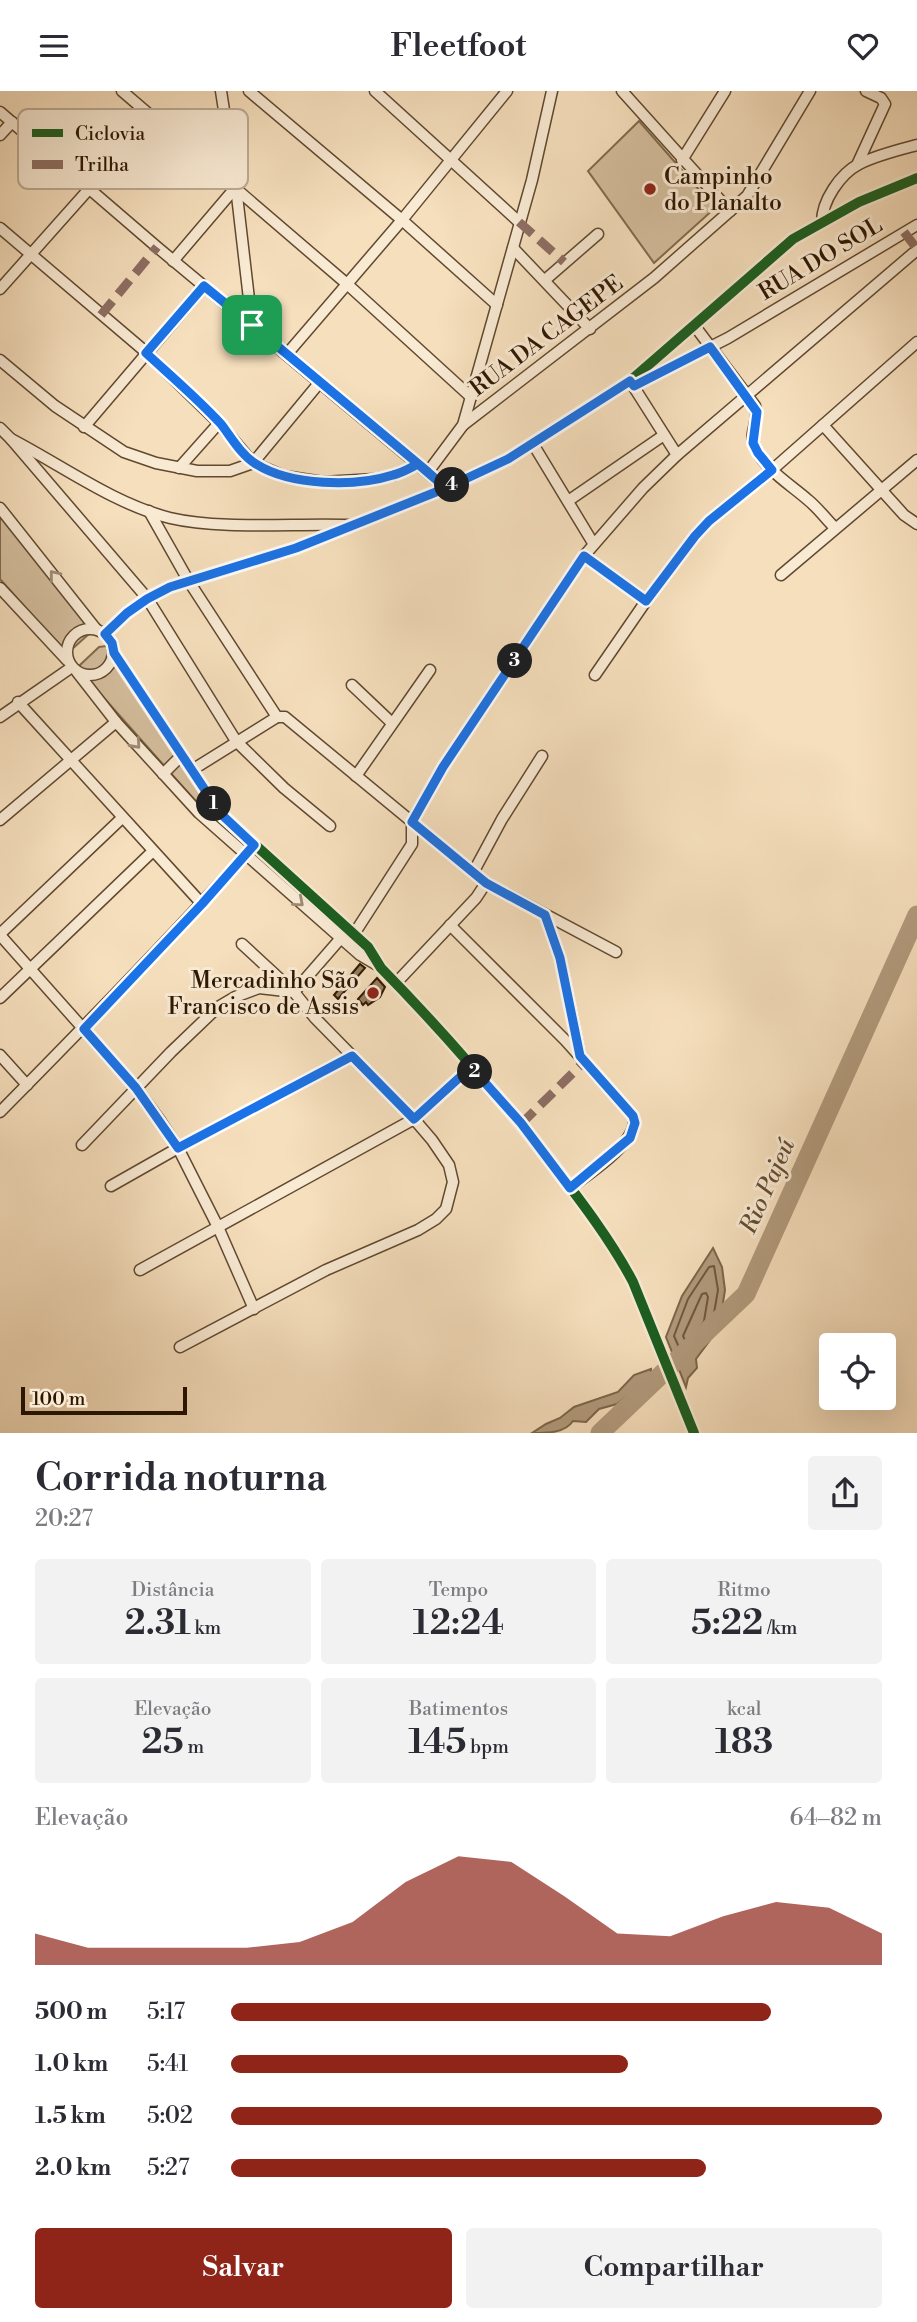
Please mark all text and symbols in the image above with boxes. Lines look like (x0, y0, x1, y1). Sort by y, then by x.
text: Fleetfoot (390, 26, 527, 66)
icon: menu (35, 27, 73, 65)
icon: heart (844, 27, 882, 65)
legend (18, 109, 248, 189)
text: Ciclovia (75, 122, 145, 146)
text: Trilha (75, 153, 129, 177)
place label: Campinho do Planalto (664, 163, 782, 217)
marker: Campinho do Planalto (642, 181, 658, 197)
street label: RUA DO SOL (754, 211, 887, 307)
street label: RUA DA CAGEPE (464, 269, 629, 403)
pin (222, 295, 282, 355)
icon: arrive (233, 306, 271, 344)
pin: 4 (434, 467, 470, 503)
text: 4 (445, 472, 458, 496)
one-way arrow (50, 571, 63, 583)
pin: 3 (498, 643, 532, 679)
text: 3 (509, 648, 520, 672)
one-way arrow (128, 736, 140, 749)
pin: 1 (196, 787, 232, 821)
text: 1 (209, 791, 218, 815)
one-way arrow (291, 894, 304, 906)
place label: Mercadinho São Francisco de Assis (167, 967, 359, 1021)
marker: Mercadinho São Francisco de Assis (365, 985, 381, 1001)
pin: 2 (458, 1055, 492, 1089)
text: 2 (469, 1059, 480, 1083)
water label: Rio Pajeú (733, 1134, 802, 1239)
map controls (819, 1333, 896, 1410)
button: locate (819, 1333, 896, 1410)
scale bar (21, 1384, 187, 1416)
text: 100 m (32, 1387, 85, 1411)
text: Corrida noturna (35, 1455, 327, 1502)
button: share (808, 1456, 882, 1530)
text: 20:27 (35, 1505, 93, 1533)
text: Distância (131, 1578, 214, 1602)
text: Tempo (429, 1578, 488, 1602)
text: Ritmo (718, 1578, 771, 1602)
text: 2.31 (125, 1602, 191, 1645)
text: 12:24 (413, 1602, 504, 1645)
text: 5:22 (691, 1602, 763, 1645)
text: km (191, 1616, 221, 1640)
text: /km (763, 1616, 797, 1640)
text: Elevação (134, 1697, 211, 1721)
text: Batimentos (409, 1697, 508, 1721)
text: kcal (727, 1697, 761, 1721)
text: 25 (141, 1721, 184, 1764)
text: 145 (408, 1721, 466, 1764)
text: 183 (715, 1721, 773, 1764)
text: m (184, 1735, 204, 1759)
text: bpm (466, 1735, 509, 1759)
text: Elevação (35, 1804, 128, 1832)
text: 64–82 m (789, 1804, 882, 1832)
text: 500 m (35, 1998, 107, 2026)
text: 5:17 (147, 1998, 185, 2026)
text: 1.0 km (35, 2050, 108, 2078)
text: 5:41 (147, 2050, 188, 2078)
text: 1.5 km (35, 2102, 106, 2130)
text: 5:02 (147, 2102, 193, 2130)
text: 2.0 km (35, 2154, 111, 2182)
text: 5:27 (147, 2154, 189, 2182)
button: Salvar (35, 2228, 452, 2308)
button: Compartilhar (466, 2228, 882, 2308)

